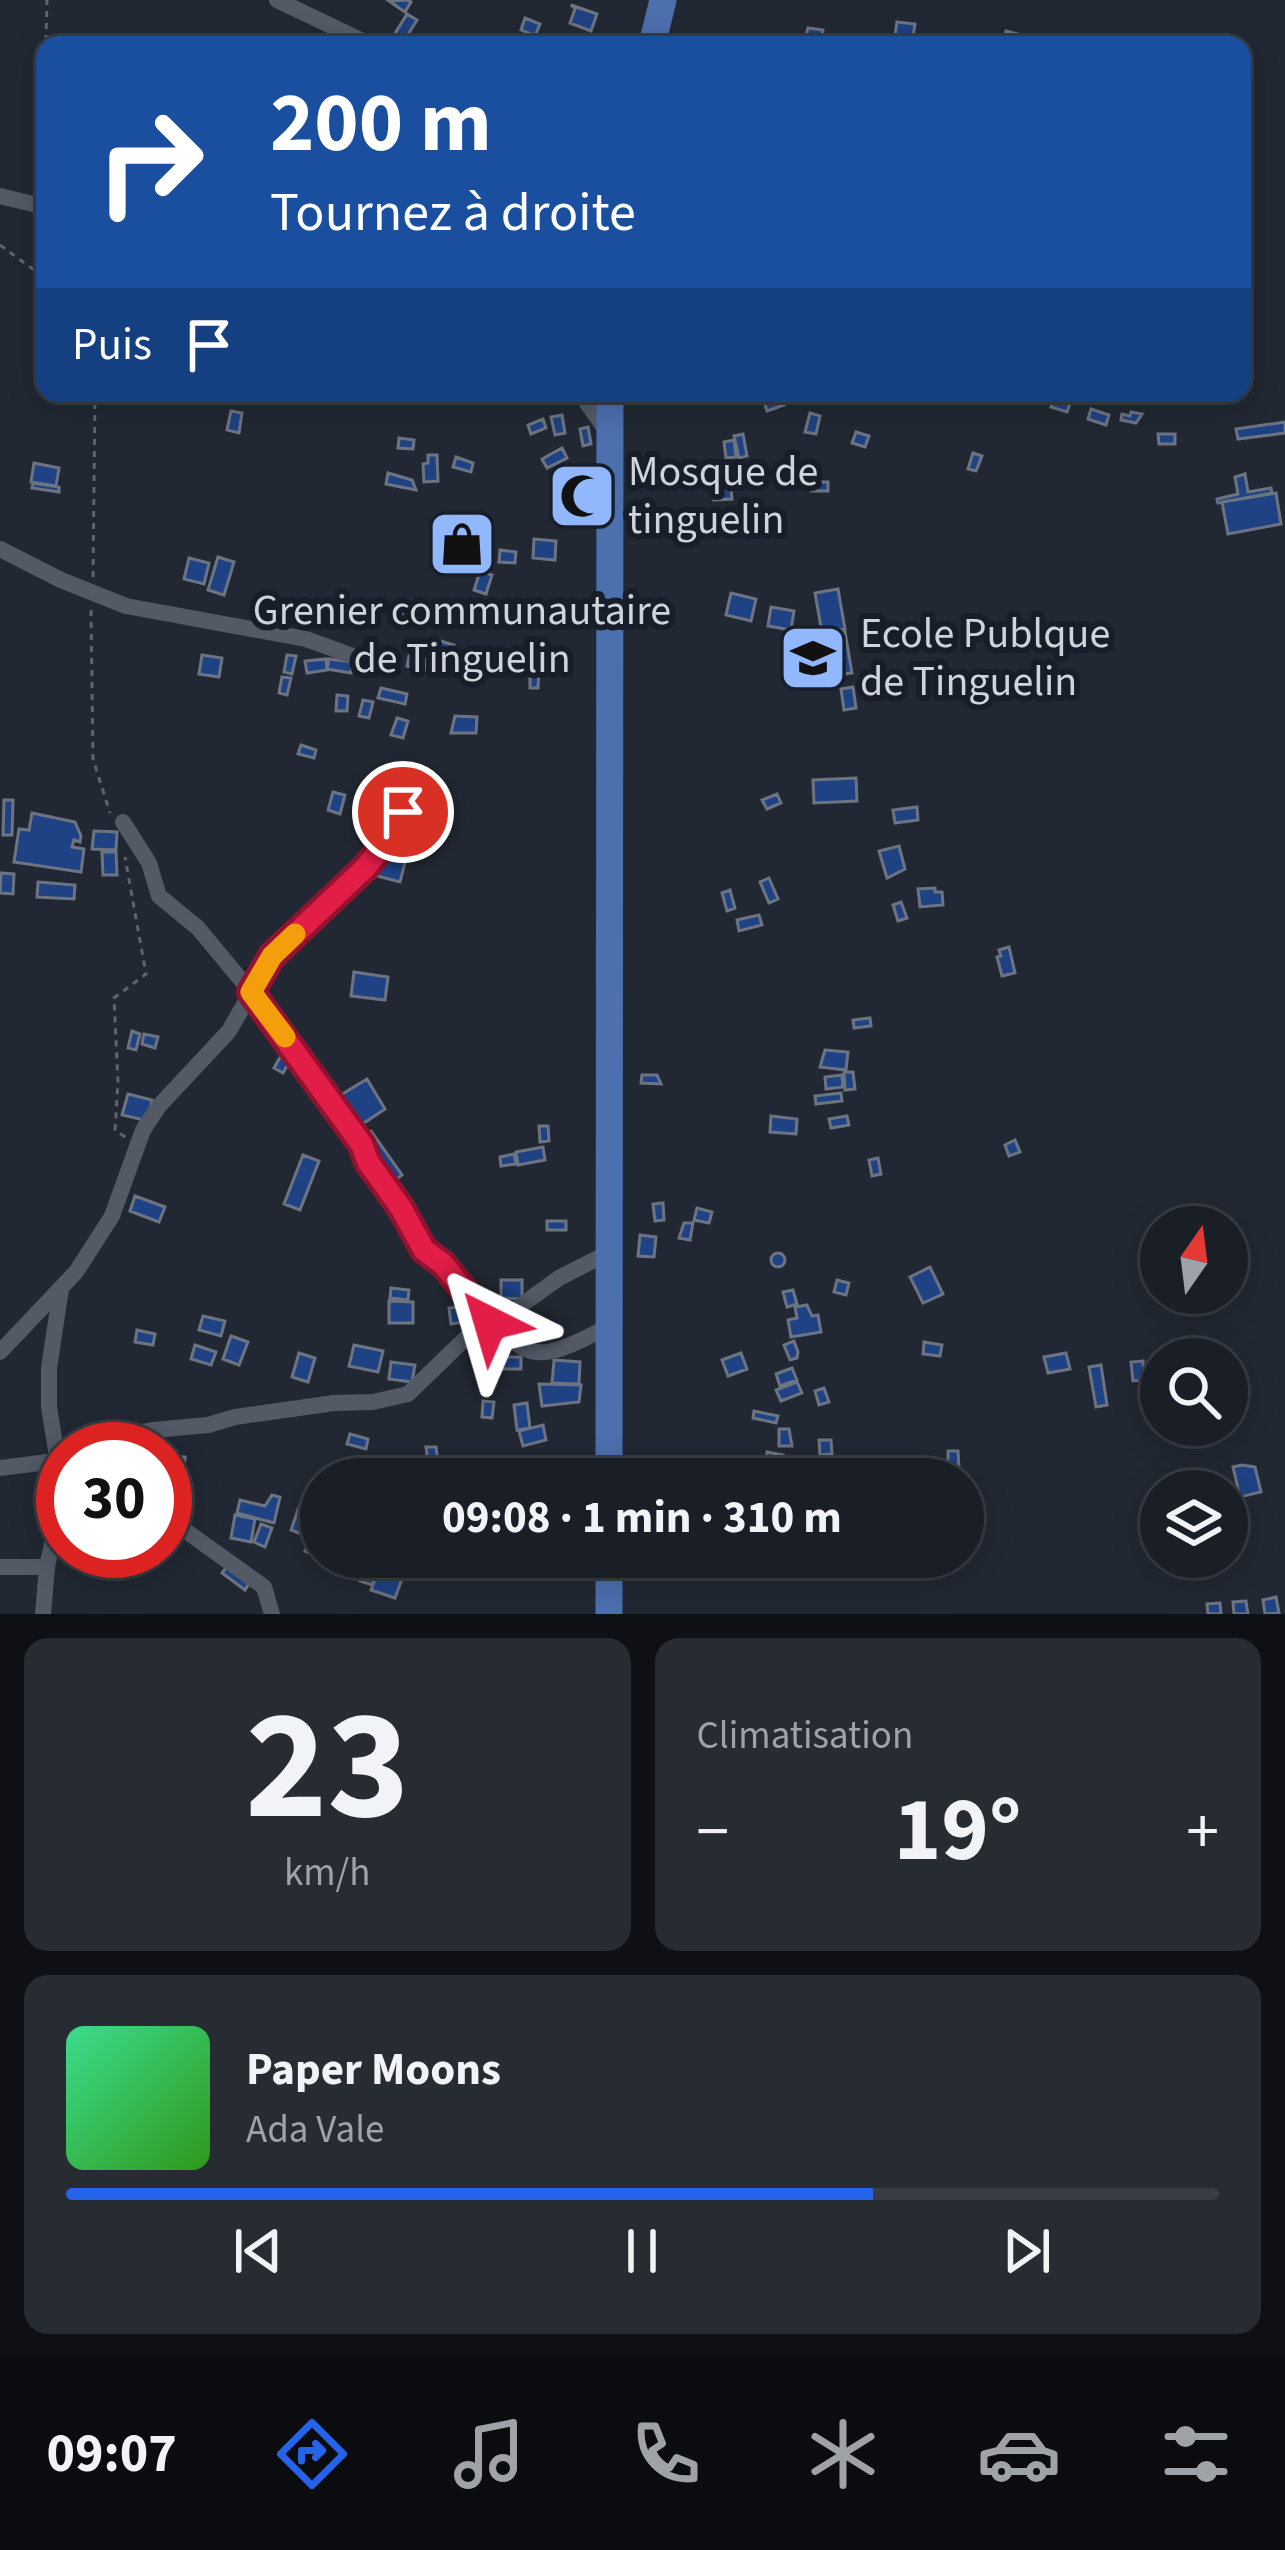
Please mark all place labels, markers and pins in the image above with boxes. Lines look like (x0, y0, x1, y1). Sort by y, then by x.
place label: Mosque de tinguelin (628, 442, 818, 550)
mosque icon: Mosque de tinguelin (547, 461, 617, 531)
shop icon: Grenier communautaire de Tinguelin (427, 509, 497, 579)
place label: Grenier communautaire de Tinguelin (253, 581, 671, 689)
place label: Ecole Publque de Tinguelin (860, 604, 1110, 712)
school or university icon: Ecole Publque de Tinguelin (778, 623, 848, 693)
pin (352, 761, 454, 863)

